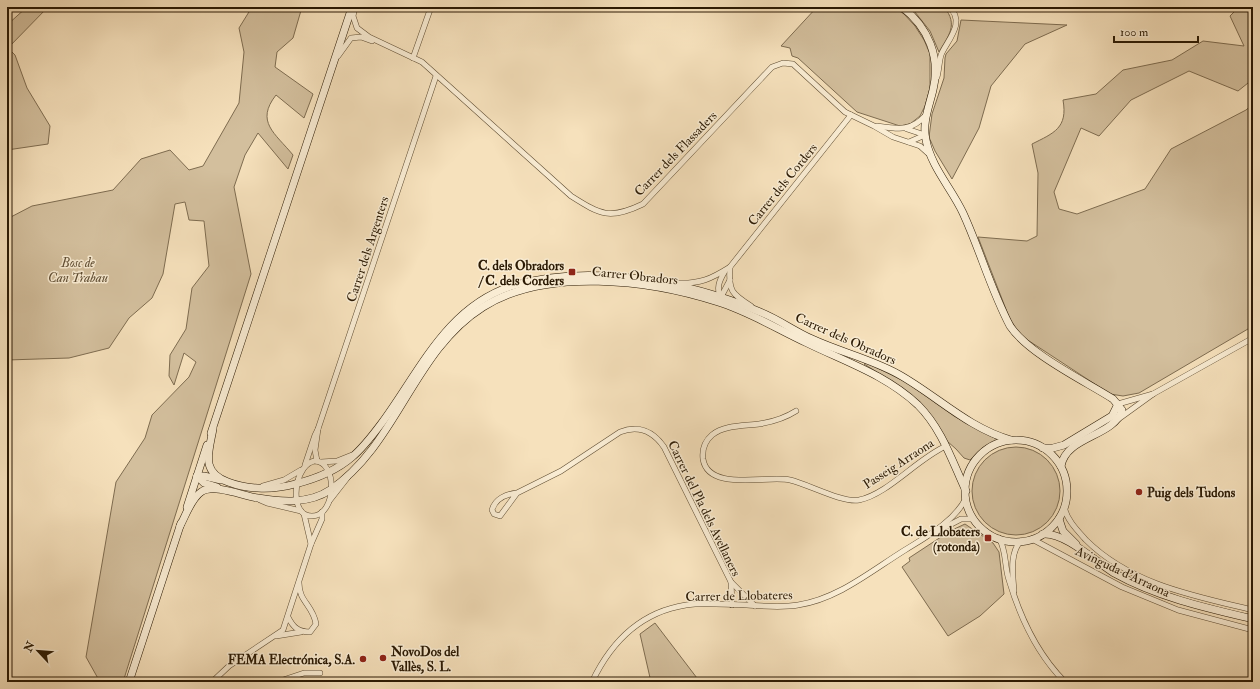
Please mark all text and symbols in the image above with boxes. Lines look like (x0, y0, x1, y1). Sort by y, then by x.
scale bar (1114, 18, 1198, 44)
text: 100 m (1120, 25, 1149, 40)
street label: Carrer dels Flassaders (631, 107, 721, 200)
street label: Carrer dels Corders (745, 140, 821, 229)
street label: Carrer dels Argenters (343, 194, 393, 304)
park label: Bosc de Can Trabau (48, 255, 108, 286)
place label: C. dels Obradors / C. dels Corders (477, 258, 565, 289)
street label: Carrer Obradors (591, 264, 679, 289)
marker: C. dels Obradors / C. dels Corders (567, 267, 577, 277)
street label: Carrer dels Obradors (793, 309, 899, 369)
street label: Passeig Arraona (860, 435, 937, 493)
street label: Carrer del Pla dels Avellaners (664, 438, 744, 579)
place label: Puig dels Tudons (1147, 485, 1236, 502)
marker: Puig dels Tudons (1134, 487, 1144, 497)
place label: C. de Llobaters (rotonda) (901, 524, 981, 555)
marker: C. de Llobaters (rotonda) (983, 533, 993, 543)
street label: Avinguda d'Arraona (1072, 543, 1173, 601)
street label: Carrer de Llobateres (685, 587, 793, 605)
north arrow (18, 631, 58, 671)
text: N (21, 639, 38, 655)
place label: NovoDos del Vallès, S. L. (390, 644, 460, 675)
place label: FEMA Electrónica, S.A. (228, 652, 355, 668)
marker: NovoDos del Vallès, S. L. (378, 653, 388, 663)
marker: FEMA Electrónica, S.A. (358, 654, 368, 664)

